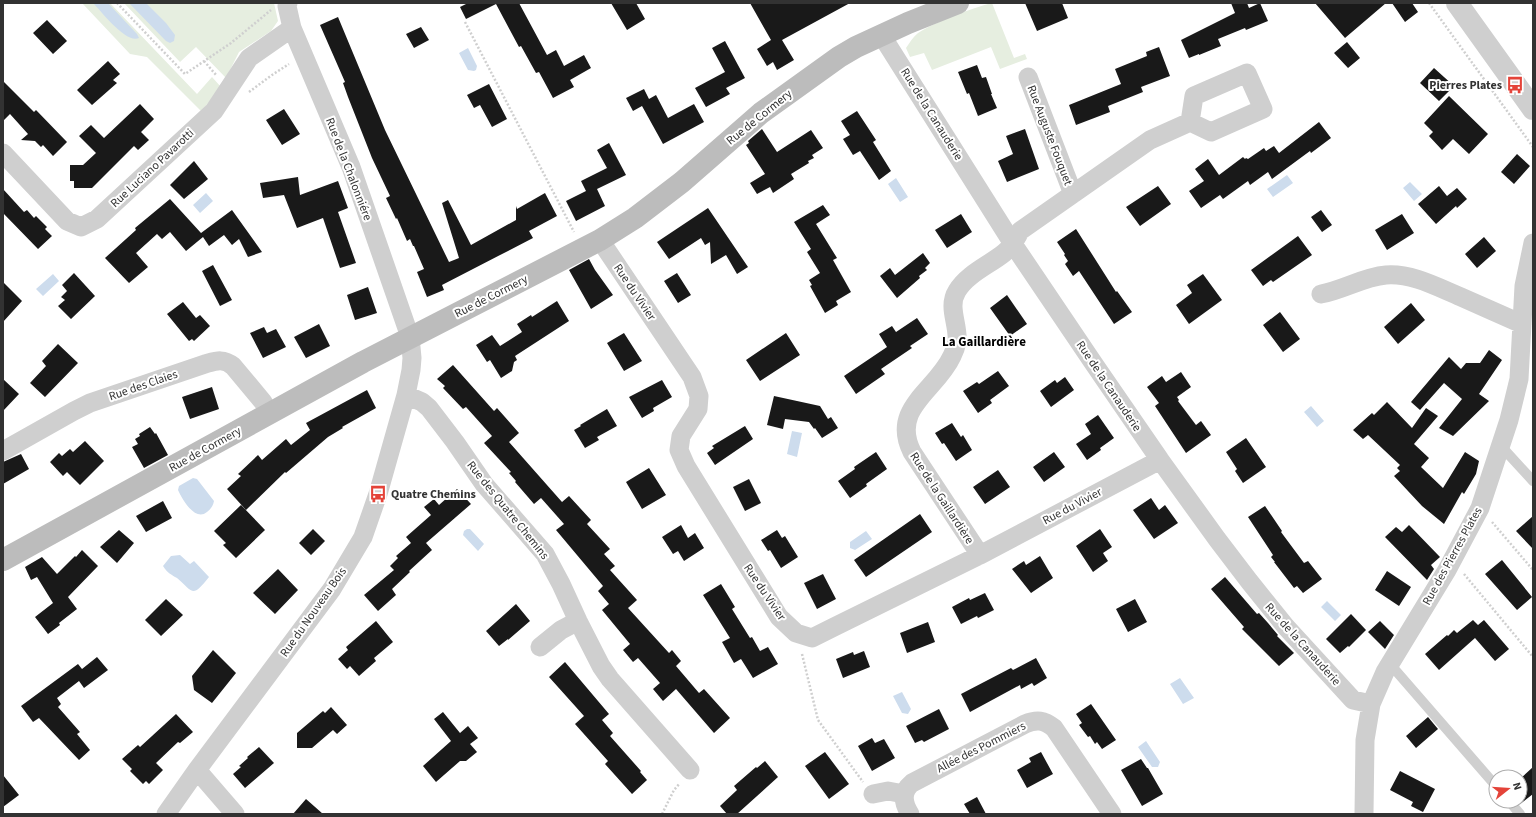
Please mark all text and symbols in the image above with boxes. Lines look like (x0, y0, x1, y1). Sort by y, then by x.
street label: Rue de la Canauderie (896, 65, 967, 164)
bus stop icon: Pierres Plates (1505, 75, 1525, 95)
place label: Pierres Plates (1429, 77, 1502, 94)
street label: Rue Auguste Fouquet (1023, 83, 1076, 188)
street label: Rue de Cormery (723, 85, 796, 149)
street label: Rue de la Chalonniére (321, 115, 376, 223)
street label: Rue Luciano Pavarotti (107, 125, 198, 212)
street label: Rue du Vivier (609, 261, 660, 325)
street label: Rue de Cormery (452, 270, 531, 322)
district label: La Gaillardière (942, 333, 1026, 351)
street label: Rue de la Canauderie (1072, 338, 1145, 435)
street label: Rue des Claies (107, 366, 180, 405)
street label: Rue de Cormery (166, 422, 245, 476)
street label: Rue de la Gaillardière (905, 449, 978, 548)
street label: Rue des Quatre Chemins (462, 457, 553, 563)
street label: Rue du Vivier (1040, 483, 1106, 529)
bus stop icon: Quatre Chemins (368, 484, 388, 504)
place label: Quatre Chemins (391, 486, 476, 503)
street label: Rue des Pierres Plates (1418, 504, 1486, 608)
street label: Rue du Vivier (739, 561, 790, 625)
street label: Rue du Nouveau Bois (276, 564, 351, 661)
street label: Rue de la Canauderie (1261, 599, 1344, 689)
street label: Allée des Pommiers (934, 718, 1029, 777)
north arrow (1488, 769, 1528, 809)
text: N (1509, 781, 1525, 792)

